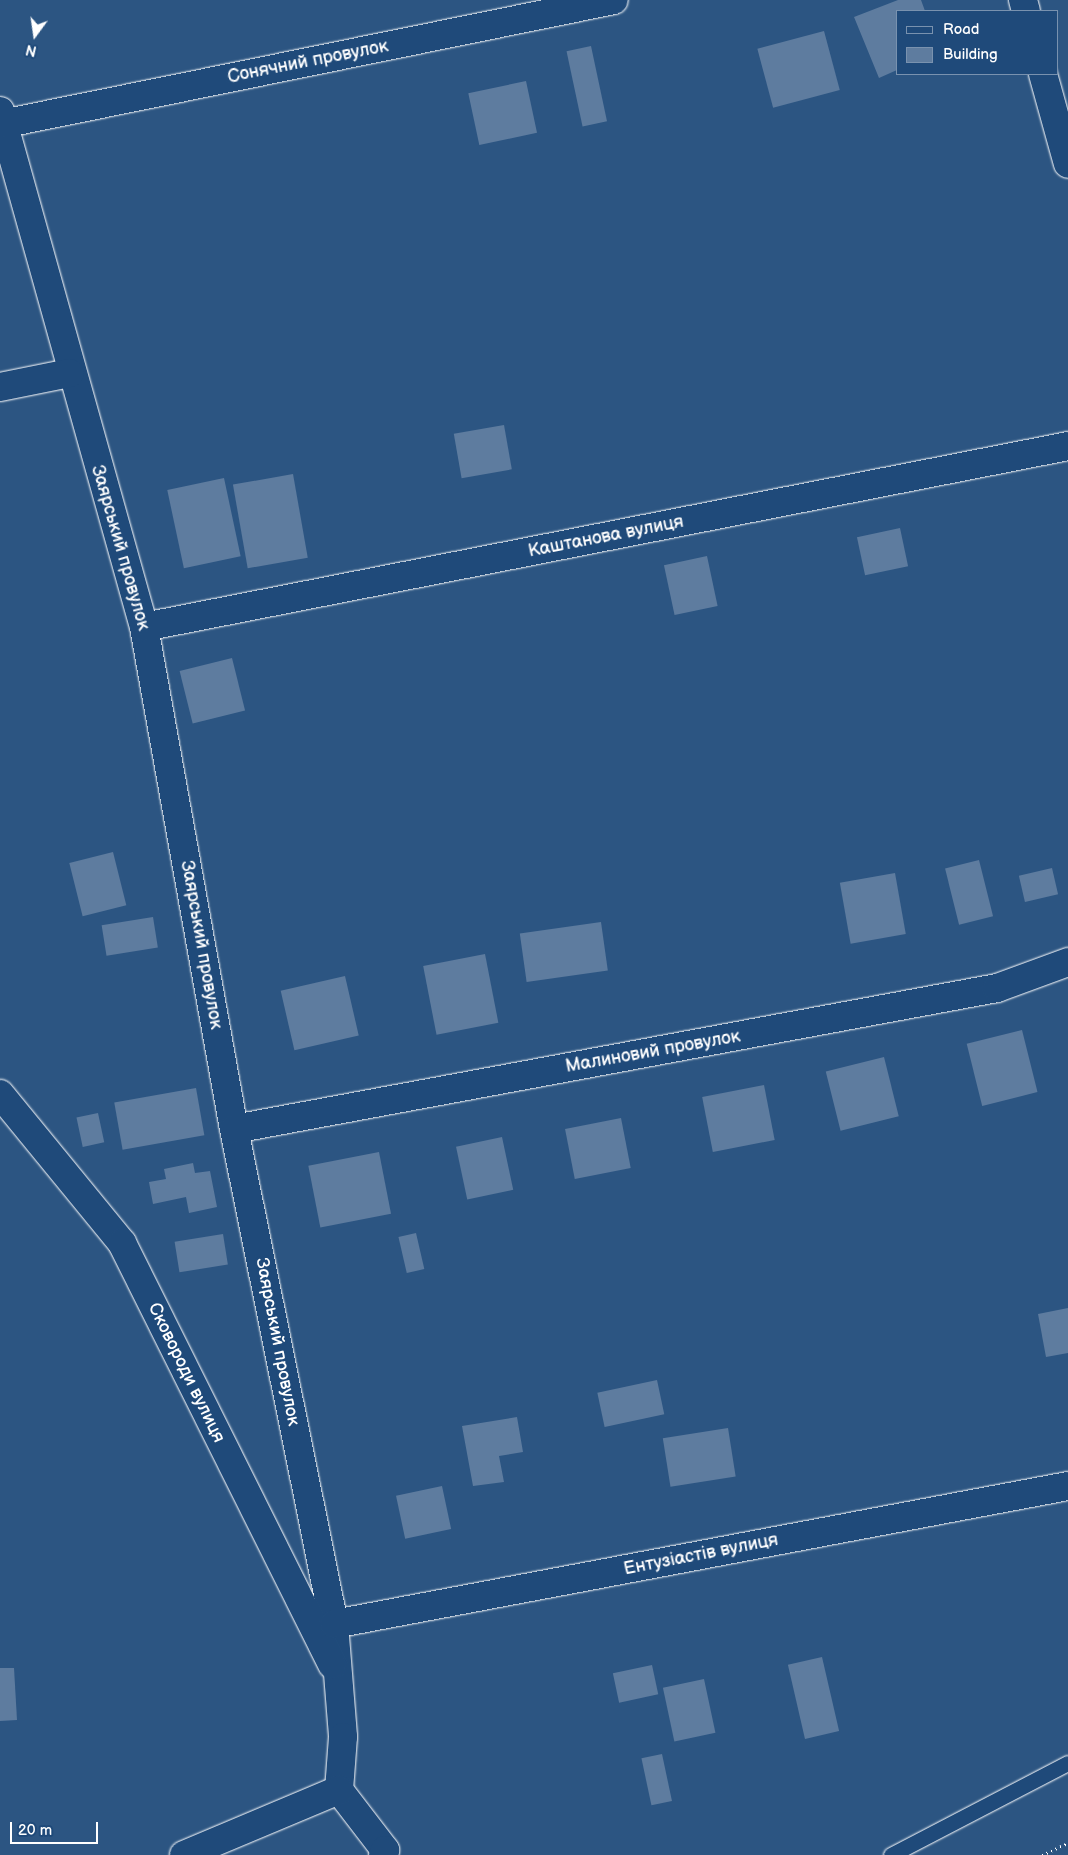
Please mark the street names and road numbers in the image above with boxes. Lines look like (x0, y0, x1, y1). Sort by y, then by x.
street label: Сонячний провулок (226, 36, 390, 88)
street label: Заярський провулок (86, 463, 154, 633)
street label: Каштанова вулиця (526, 511, 686, 563)
street label: Заярський провулок (176, 859, 226, 1031)
street label: Малиновий провулок (564, 1026, 742, 1078)
street label: Заярський провулок (250, 1256, 304, 1428)
street label: Сковороди вулиця (143, 1299, 229, 1447)
street label: Ентузіастів вулиця (622, 1529, 780, 1581)

